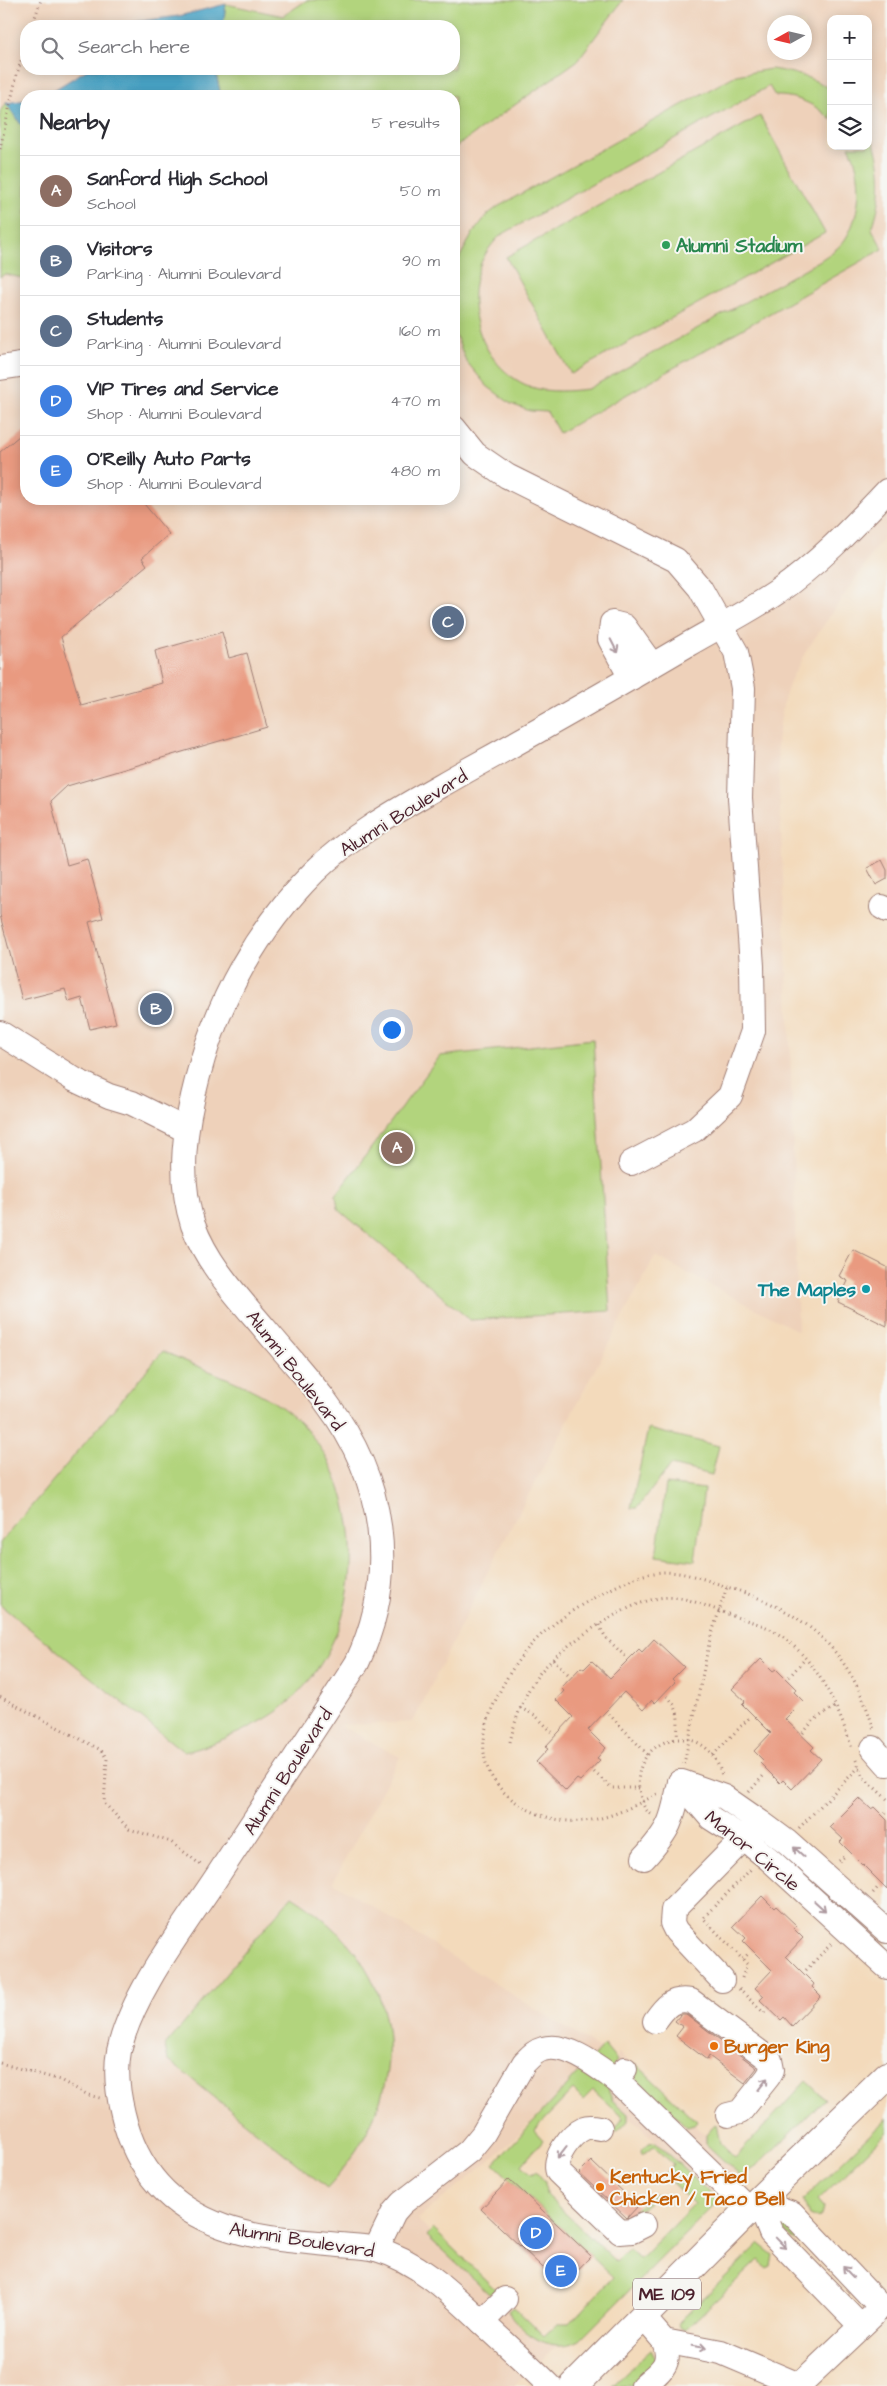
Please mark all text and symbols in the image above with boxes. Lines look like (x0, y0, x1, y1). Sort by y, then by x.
north arrow (767, 15, 812, 60)
map controls (827, 15, 872, 150)
button: + (827, 15, 872, 60)
search box (20, 20, 460, 75)
icon: search (38, 34, 66, 62)
text: Search here (78, 34, 190, 61)
button: − (827, 60, 872, 105)
button: layers (827, 105, 872, 150)
text: Nearby (40, 108, 110, 137)
text: 5 results (372, 112, 440, 134)
text: Sanford High School (87, 166, 267, 193)
text: A (51, 180, 61, 202)
text: 50 m (400, 180, 440, 202)
text: School (87, 193, 136, 215)
place label: Alumni Stadium (676, 233, 803, 260)
text: Visitors (87, 236, 153, 263)
marker: Alumni Stadium (660, 239, 672, 251)
text: B (50, 250, 62, 272)
text: 90 m (402, 250, 440, 272)
text: Parking · Alumni Boulevard (87, 263, 281, 285)
text: Students (87, 306, 163, 333)
text: C (50, 320, 62, 342)
text: 160 m (399, 320, 440, 342)
text: Parking · Alumni Boulevard (87, 333, 281, 355)
text: VIP Tires and Service (87, 376, 279, 403)
text: D (51, 390, 61, 412)
text: 470 m (390, 390, 440, 412)
text: Shop · Alumni Boulevard (87, 403, 261, 425)
text: O'Reilly Auto Parts (87, 446, 251, 473)
text: E (51, 460, 61, 482)
text: 480 m (390, 460, 440, 482)
text: Shop · Alumni Boulevard (87, 473, 261, 495)
pin: C (432, 603, 464, 641)
one-way arrow (609, 638, 619, 653)
street label: Alumni Boulevard (335, 763, 473, 864)
pin: B (140, 990, 172, 1028)
your location (379, 1017, 405, 1043)
pin: A (381, 1129, 413, 1167)
place label: The Maples (757, 1277, 856, 1304)
marker: The Maples (860, 1283, 872, 1295)
street label: Alumni Boulevard (239, 1305, 351, 1437)
street label: Alumni Boulevard (237, 1703, 340, 1841)
street label: Manor Circle (699, 1804, 806, 1898)
one-way arrow (792, 1846, 805, 1858)
one-way arrow (814, 1900, 827, 1912)
place label: Burger King (724, 2034, 830, 2062)
marker: Burger King (708, 2040, 720, 2052)
one-way arrow (758, 2078, 769, 2091)
one-way arrow (557, 2145, 568, 2158)
place label: Kentucky Fried Chicken / Taco Bell (610, 2164, 785, 2213)
marker: Kentucky Fried Chicken / Taco Bell (594, 2181, 606, 2193)
pin: D (520, 2214, 552, 2252)
street label: Alumni Boulevard (227, 2216, 376, 2265)
one-way arrow (775, 2237, 787, 2250)
pin: E (545, 2252, 577, 2290)
one-way arrow (842, 2265, 854, 2278)
road number: ME 109 (633, 2278, 701, 2310)
one-way arrow (690, 2343, 706, 2353)

